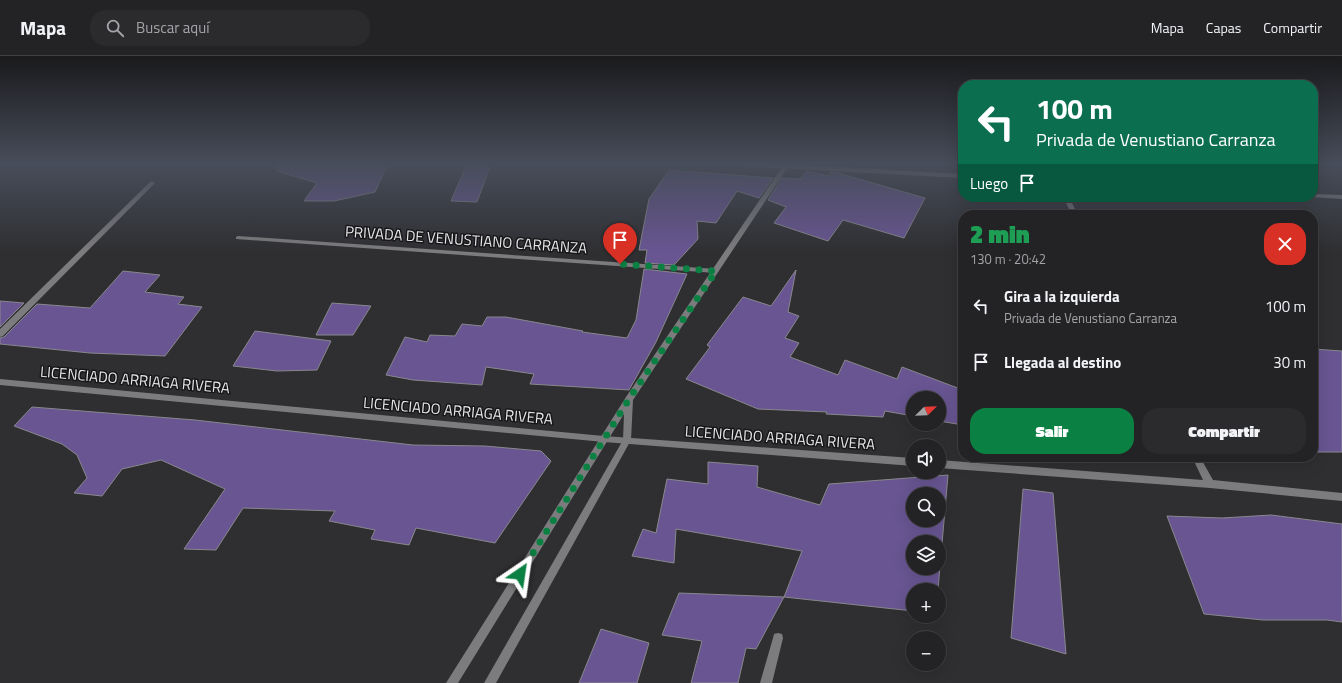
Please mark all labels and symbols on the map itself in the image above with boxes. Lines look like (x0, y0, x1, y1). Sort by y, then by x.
street label: PRIVADA DE VENUSTIANO CARRANZA (344, 220, 588, 259)
pin (603, 223, 637, 264)
street label: LICENCIADO ARRIAGA RIVERA (39, 360, 231, 399)
street label: LICENCIADO ARRIAGA RIVERA (362, 391, 554, 430)
north arrow (906, 391, 946, 431)
street label: LICENCIADO ARRIAGA RIVERA (684, 419, 876, 456)
position arrow (499, 553, 541, 595)

